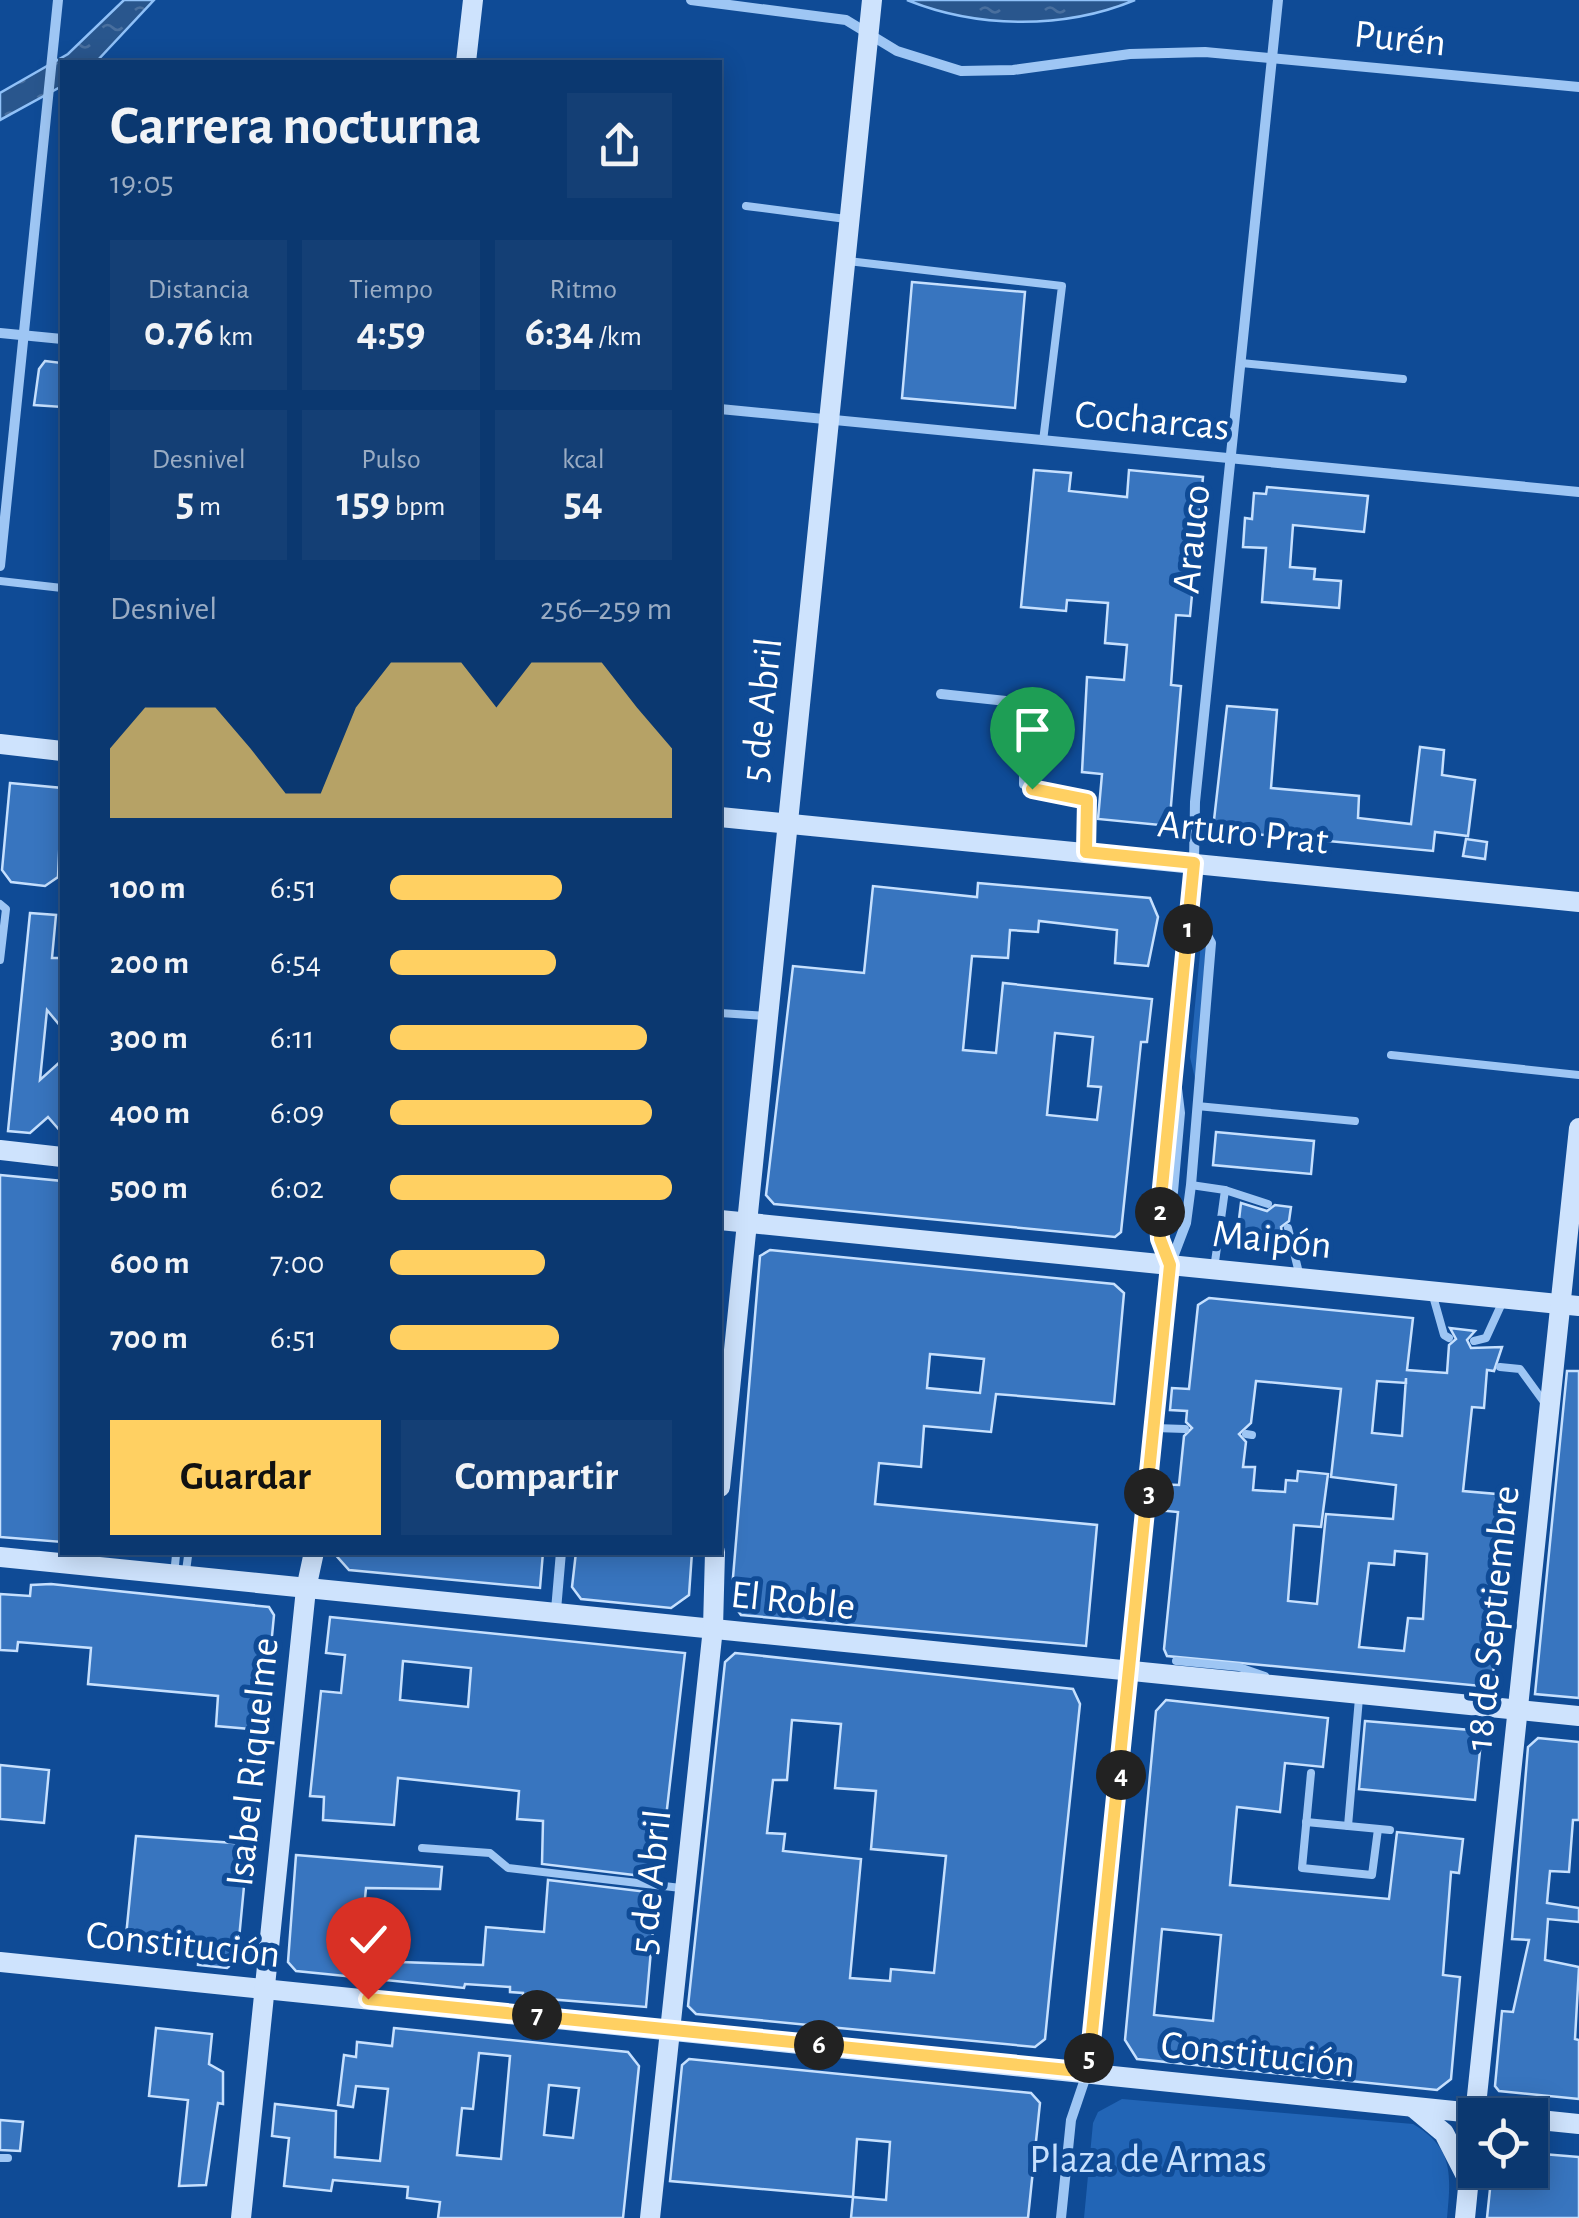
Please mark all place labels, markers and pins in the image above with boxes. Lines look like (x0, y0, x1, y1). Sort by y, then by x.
pin (990, 687, 1075, 790)
pin: 1 (1163, 904, 1213, 954)
pin: 2 (1135, 1187, 1185, 1237)
pin: 3 (1124, 1468, 1174, 1518)
pin: 4 (1096, 1750, 1146, 1800)
pin (326, 1897, 411, 2000)
pin: 7 (512, 1990, 562, 2040)
pin: 6 (794, 2020, 844, 2070)
pin: 5 (1064, 2033, 1114, 2083)

